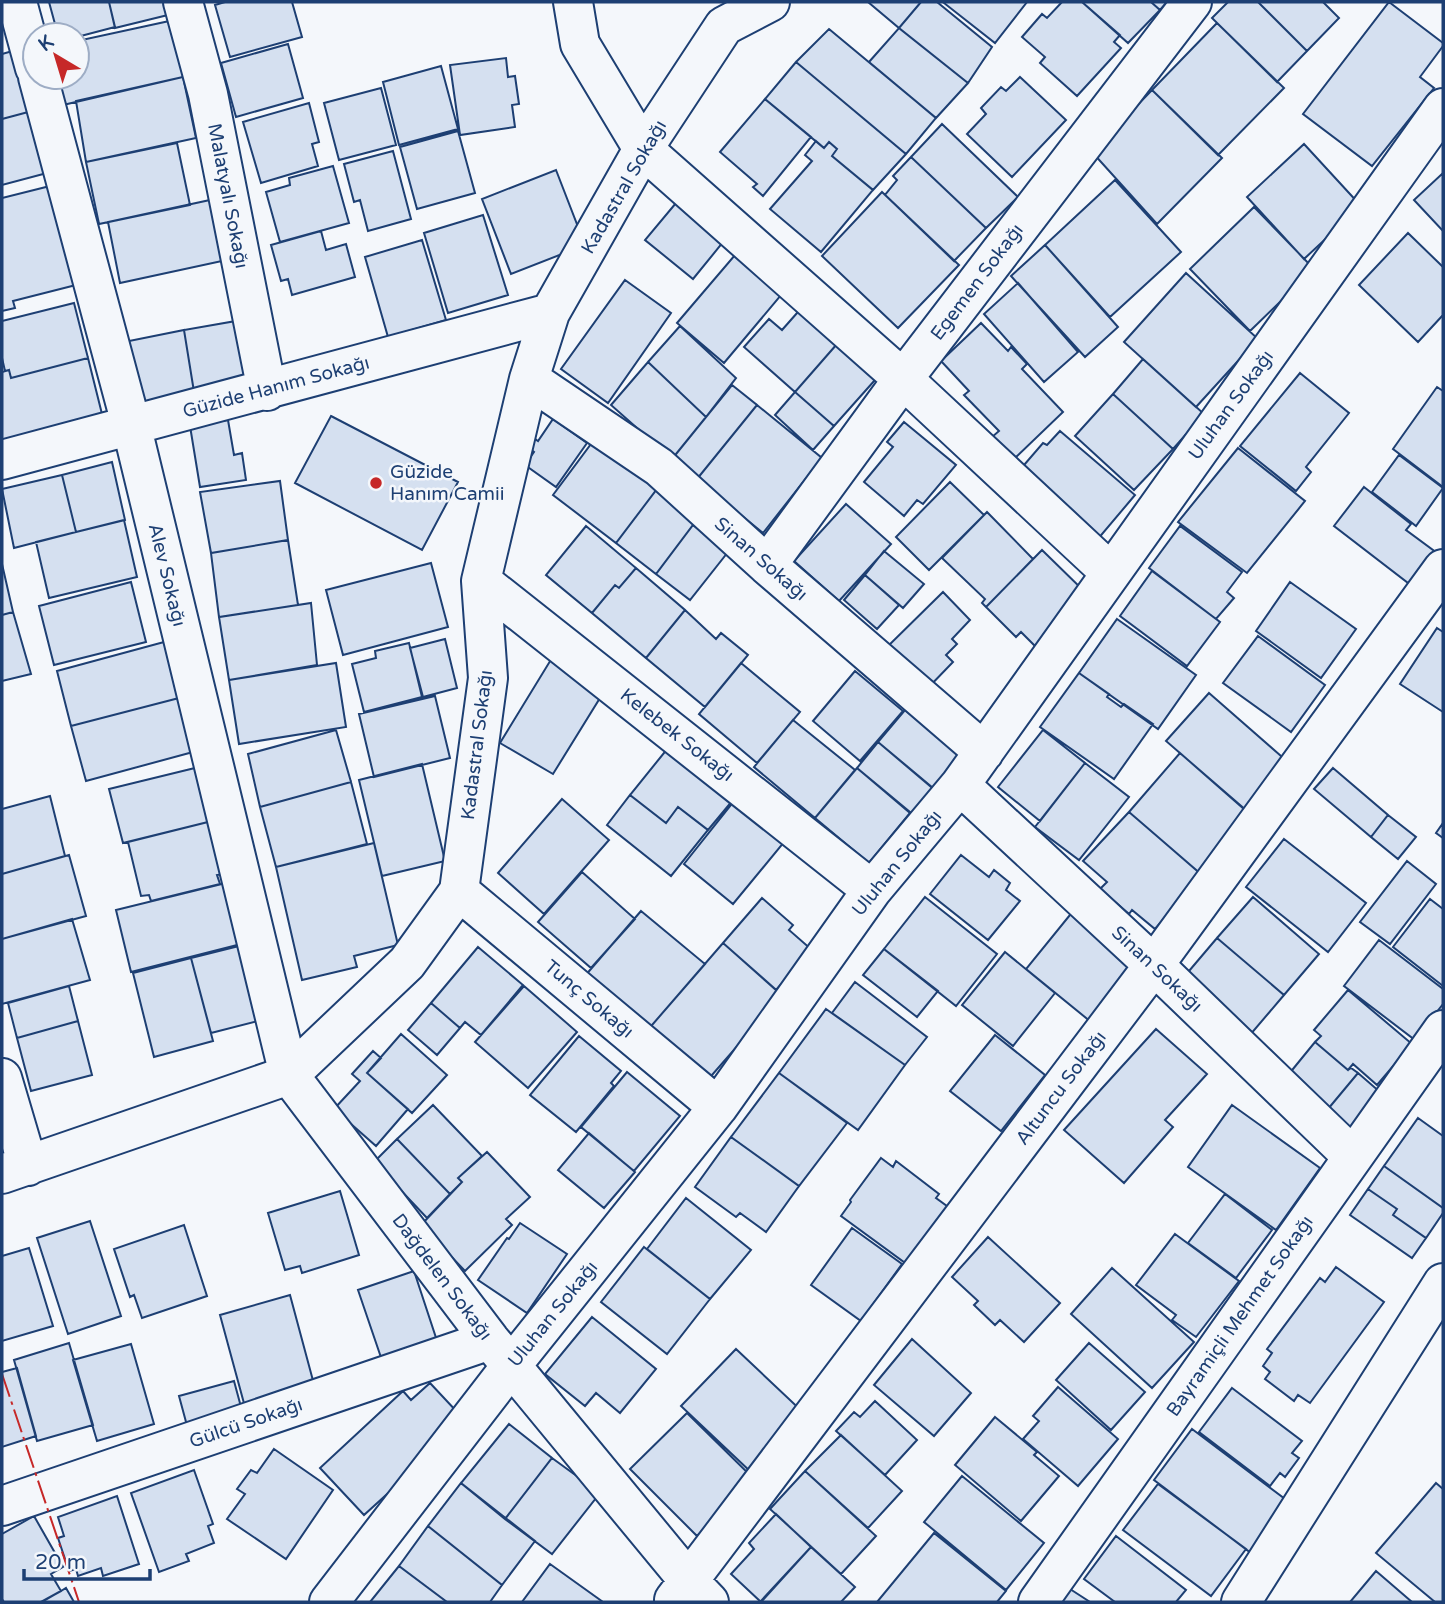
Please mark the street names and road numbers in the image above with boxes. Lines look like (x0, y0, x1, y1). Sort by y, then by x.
street label: Kadastral Sokağı (577, 116, 671, 258)
street label: Malatyalı Sokağı (203, 122, 253, 270)
street label: Egemen Sokağı (926, 219, 1028, 345)
street label: Uluhan Sokağı (1184, 346, 1278, 464)
street label: Güzide Hanım Sokağı (180, 351, 372, 423)
street label: Sinan Sokağı (710, 513, 812, 605)
street label: Alev Sokağı (144, 521, 190, 629)
street label: Kadastral Sokağı (457, 669, 497, 821)
street label: Kelebek Sokağı (616, 684, 738, 786)
street label: Uluhan Sokağı (848, 806, 946, 920)
street label: Sinan Sokağı (1107, 921, 1207, 1017)
street label: Tunç Sokağı (540, 955, 638, 1043)
street label: Altuncu Sokağı (1011, 1027, 1111, 1149)
street label: Dağdelen Sokağı (387, 1210, 497, 1344)
street label: Bayramiçli Mehmet Sokağı (1162, 1211, 1318, 1421)
street label: Uluhan Sokağı (504, 1257, 602, 1371)
street label: Gülcü Sokağı (187, 1393, 305, 1453)

